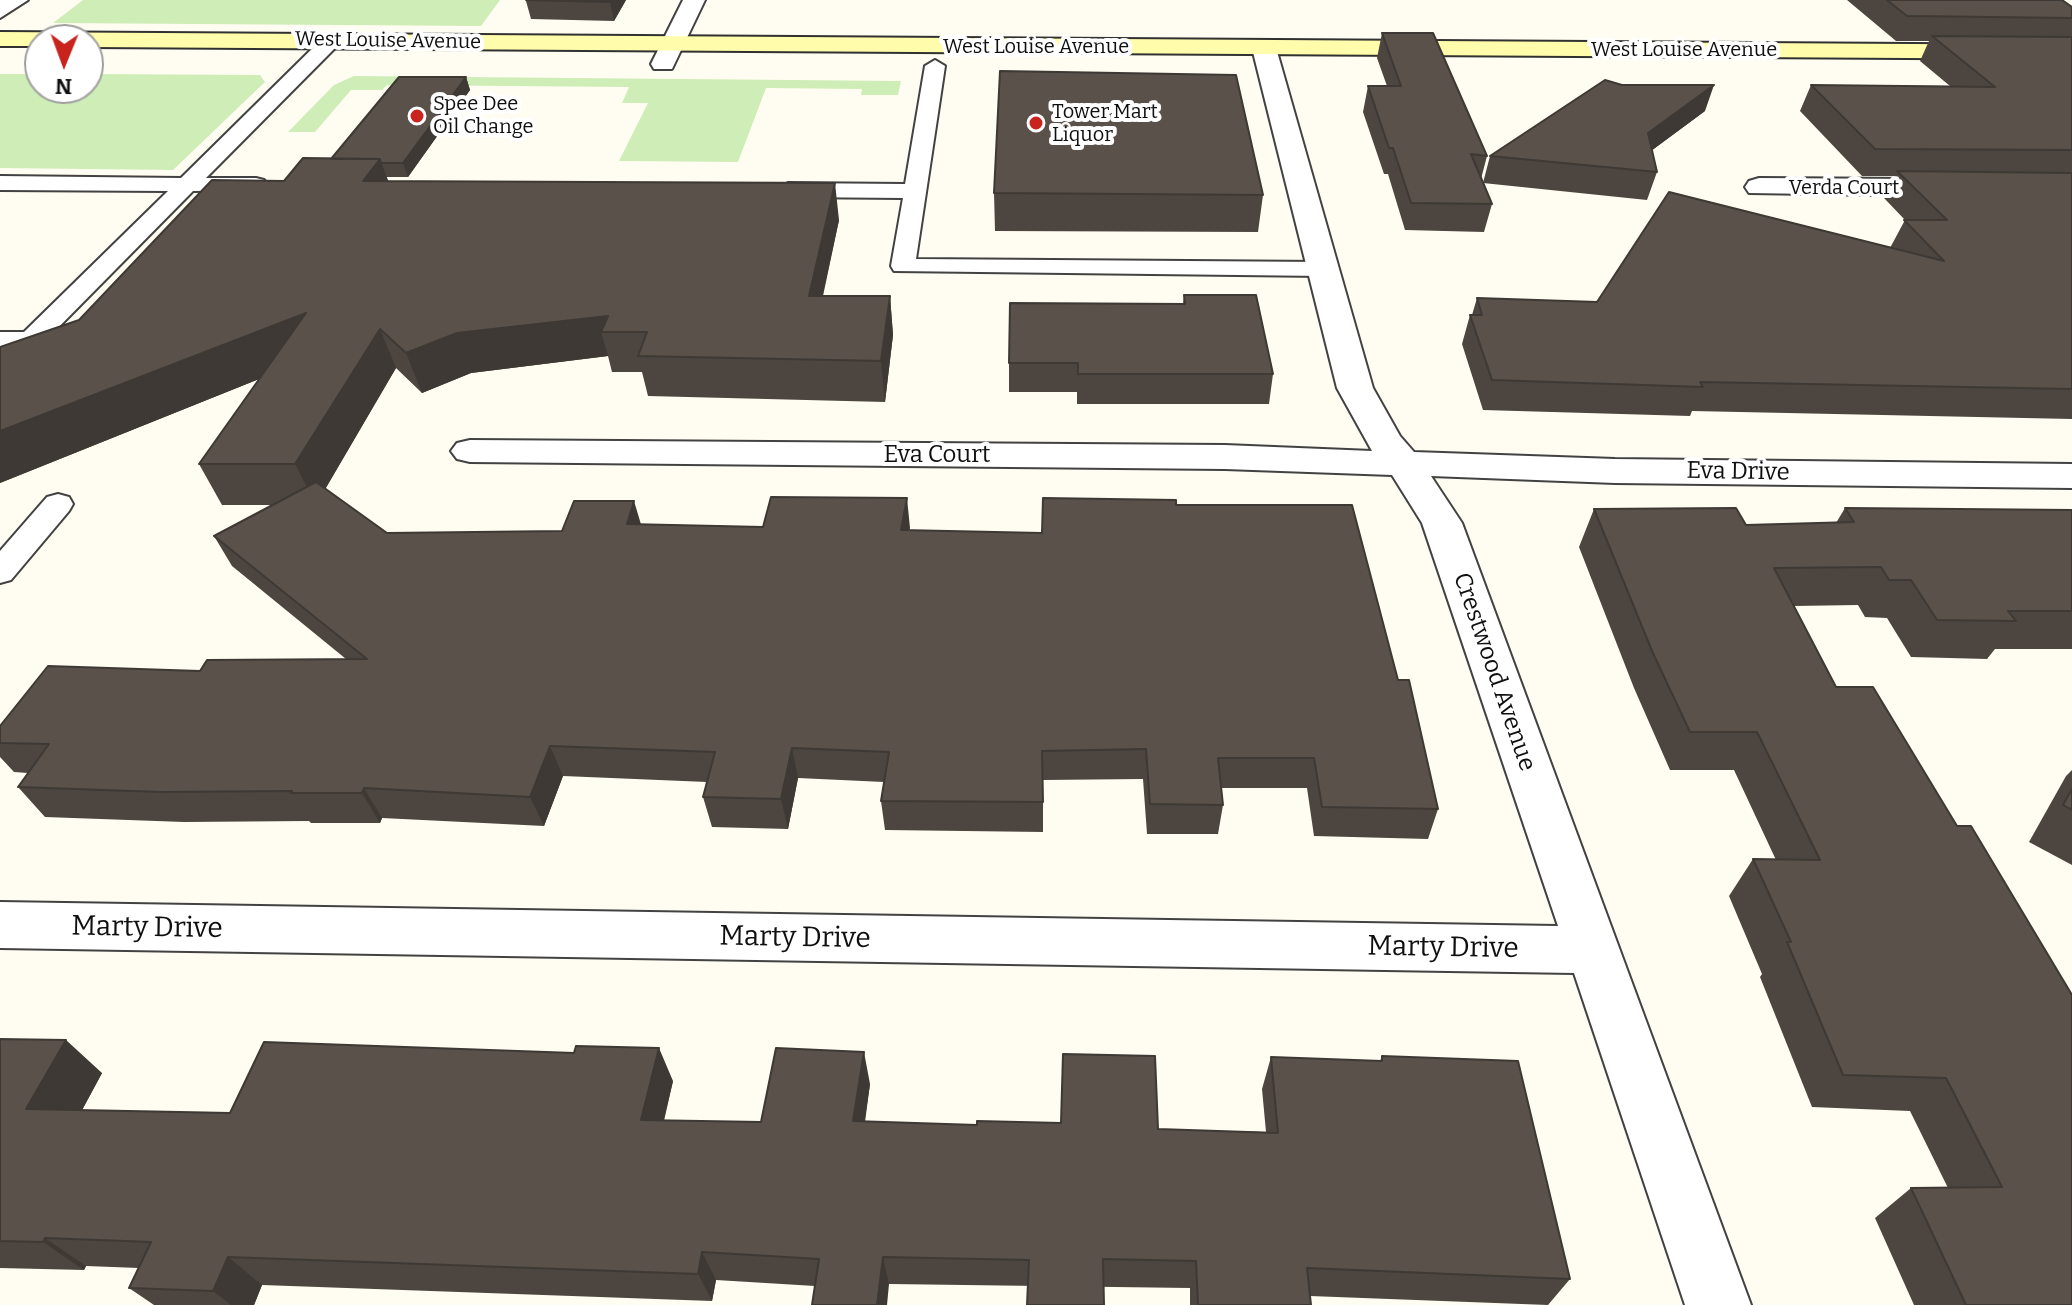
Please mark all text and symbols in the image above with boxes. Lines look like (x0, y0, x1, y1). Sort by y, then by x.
north arrow (24, 24, 104, 104)
street label: West Louise Avenue (295, 27, 481, 55)
street label: West Louise Avenue (943, 35, 1129, 59)
street label: West Louise Avenue (1591, 38, 1777, 62)
text: N (55, 73, 72, 100)
place label: Spee Dee Oil Change (433, 92, 533, 139)
place label: Tower Mart Liquor (1052, 100, 1158, 147)
marker: Spee Dee Oil Change (408, 107, 426, 125)
marker: Tower Mart Liquor (1027, 114, 1045, 132)
street label: Verda Court (1789, 176, 1899, 200)
street label: Eva Court (883, 441, 991, 469)
street label: Eva Drive (1686, 457, 1790, 487)
street label: Crestwood Avenue (1447, 569, 1541, 775)
street label: Marty Drive (71, 910, 223, 946)
street label: Marty Drive (719, 920, 871, 956)
street label: Marty Drive (1367, 930, 1519, 966)

